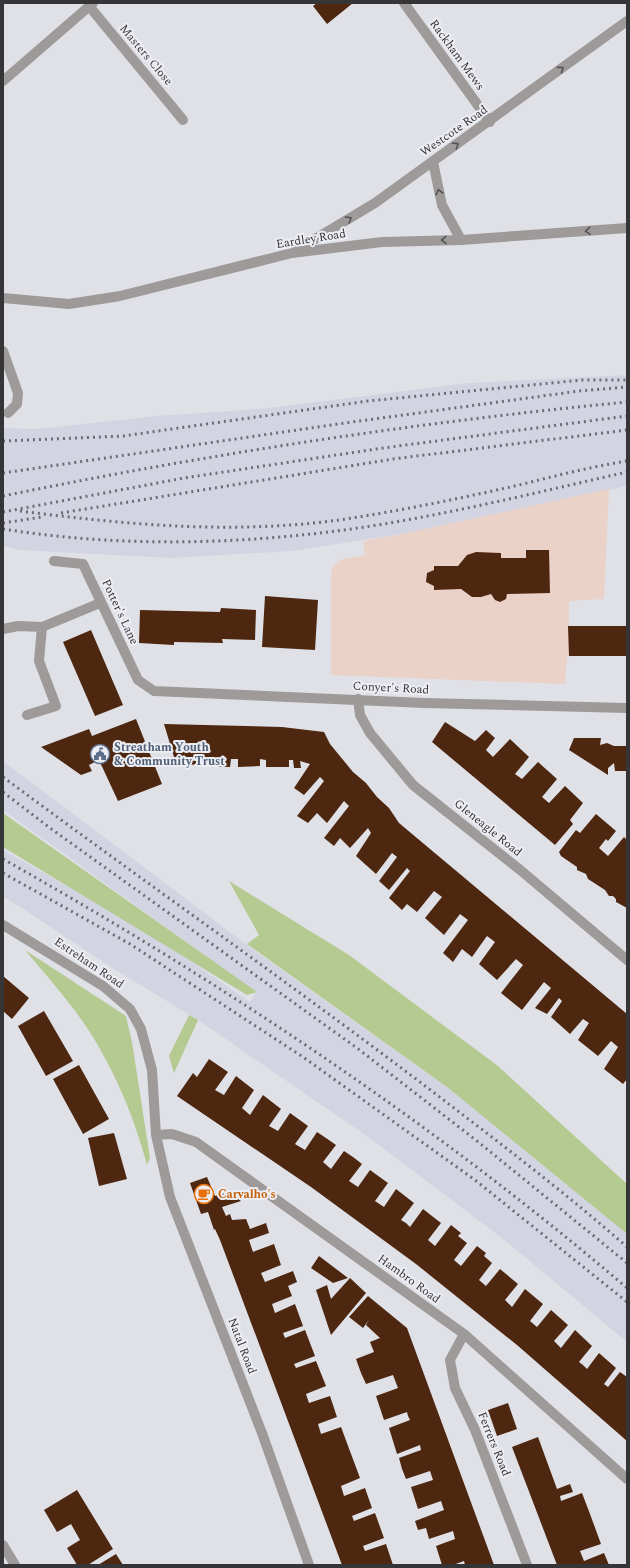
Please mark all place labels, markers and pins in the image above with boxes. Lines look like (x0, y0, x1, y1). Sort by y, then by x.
place label: Streatham Youth & Community Trust (114, 738, 225, 771)
public building icon: Streatham Youth & Community Trust (89, 743, 111, 765)
cafe icon: Carvalho's (193, 1183, 215, 1205)
place label: Carvalho's (218, 1185, 276, 1204)

